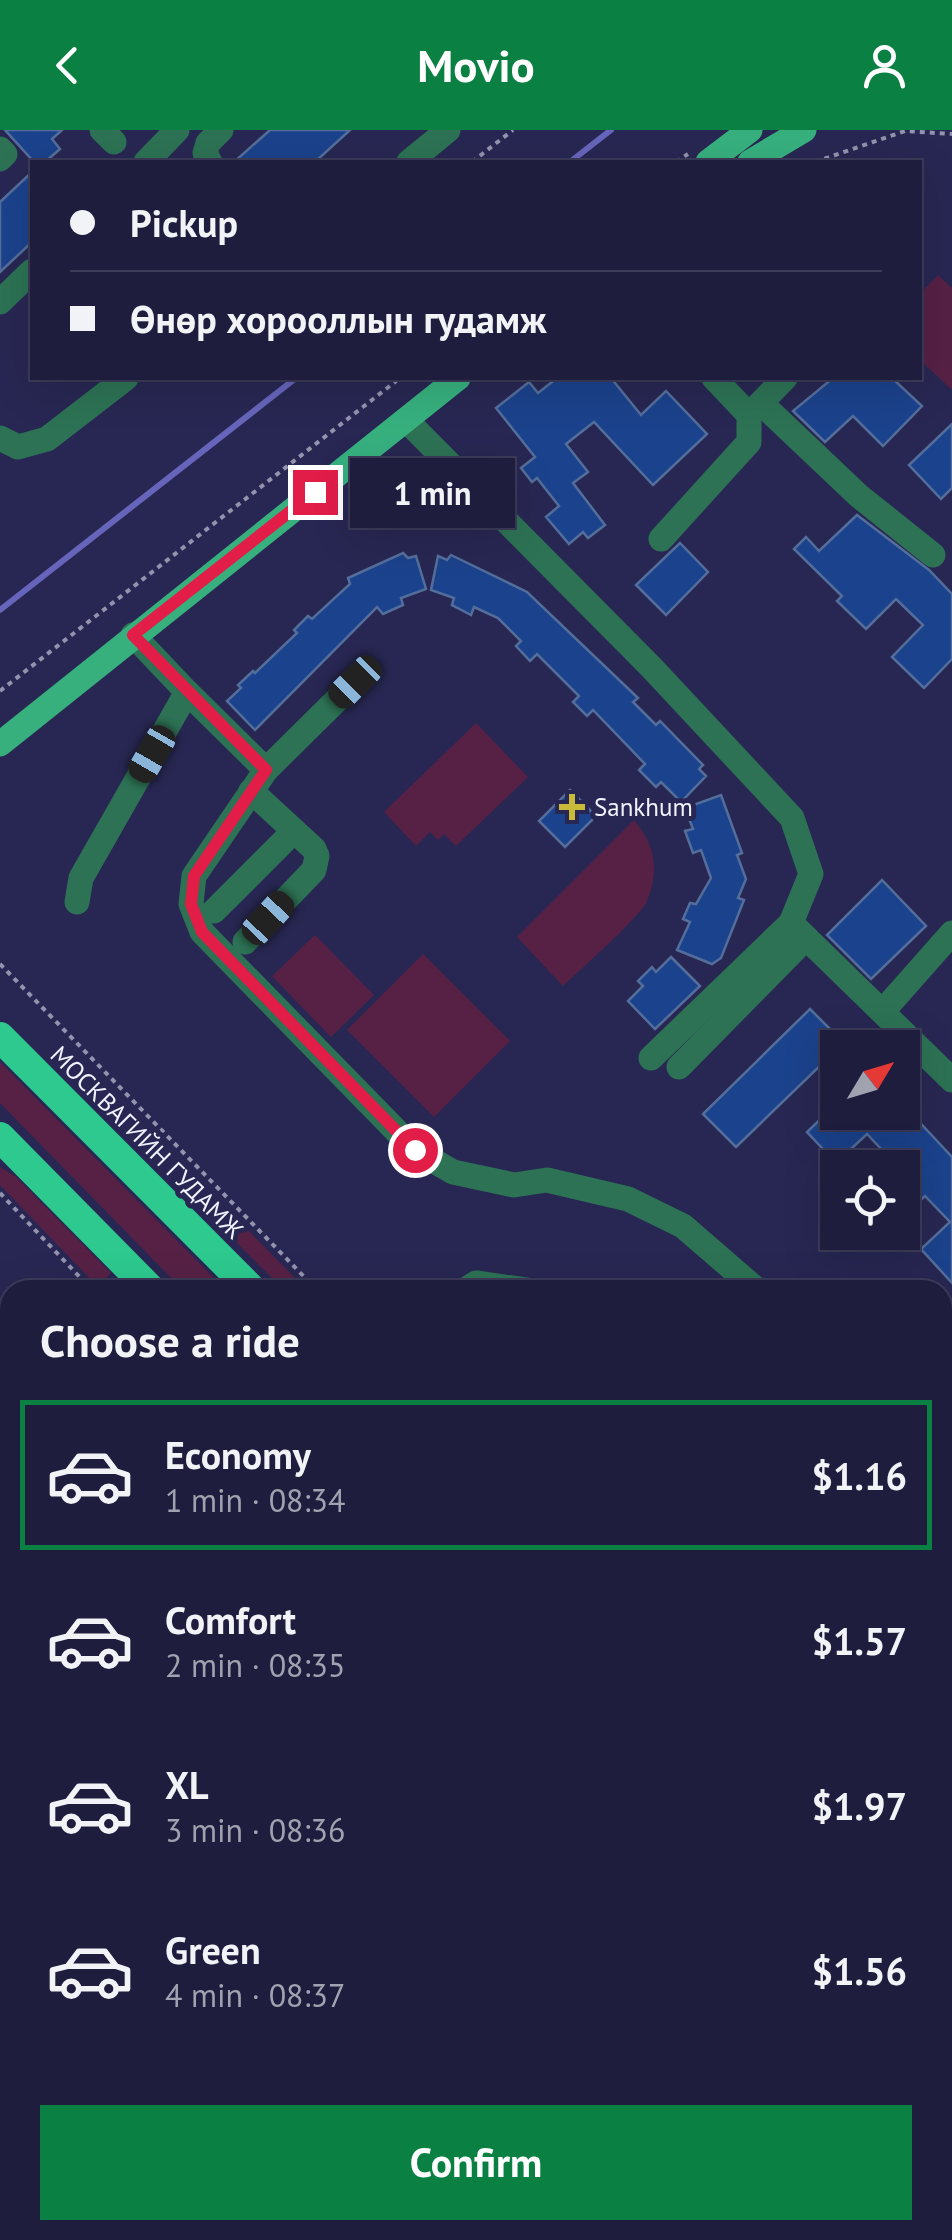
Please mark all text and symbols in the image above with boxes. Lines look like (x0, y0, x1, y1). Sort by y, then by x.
text: Movio (417, 36, 535, 94)
icon: back (40, 38, 95, 93)
icon: person (857, 38, 912, 93)
text: Pickup (130, 198, 238, 247)
text: Өнөр хорооллын гудамж (130, 294, 546, 343)
callout: 1 min (350, 457, 515, 527)
route end (293, 470, 338, 515)
text: 1 min (393, 472, 472, 514)
car (323, 650, 387, 714)
car (124, 721, 180, 787)
place label: Sankhum (594, 791, 693, 823)
marker: Sankhum (559, 794, 585, 820)
car (237, 886, 299, 950)
north arrow (820, 1030, 920, 1130)
map controls (820, 1030, 920, 1250)
street label: МОСКВАГИЙН ГУДАМЖ (44, 1039, 251, 1246)
route start (393, 1128, 438, 1173)
button: locate (820, 1150, 920, 1250)
text: Choose a ride (40, 1311, 300, 1369)
icon: car (45, 1430, 135, 1520)
text: Economy (165, 1430, 311, 1479)
text: $1.16 (811, 1451, 907, 1500)
text: 1 min · 08:34 (165, 1479, 345, 1521)
icon: car (45, 1595, 135, 1685)
text: Comfort (165, 1595, 296, 1644)
text: $1.57 (811, 1616, 907, 1665)
text: 2 min · 08:35 (165, 1644, 345, 1686)
icon: car (45, 1760, 135, 1850)
text: XL (165, 1760, 209, 1809)
text: $1.97 (811, 1781, 907, 1830)
text: 3 min · 08:36 (165, 1809, 345, 1851)
icon: car (45, 1925, 135, 2015)
text: Green (165, 1925, 261, 1974)
text: $1.56 (811, 1946, 907, 1995)
text: 4 min · 08:37 (165, 1974, 345, 2016)
button: Confirm (40, 2105, 912, 2220)

